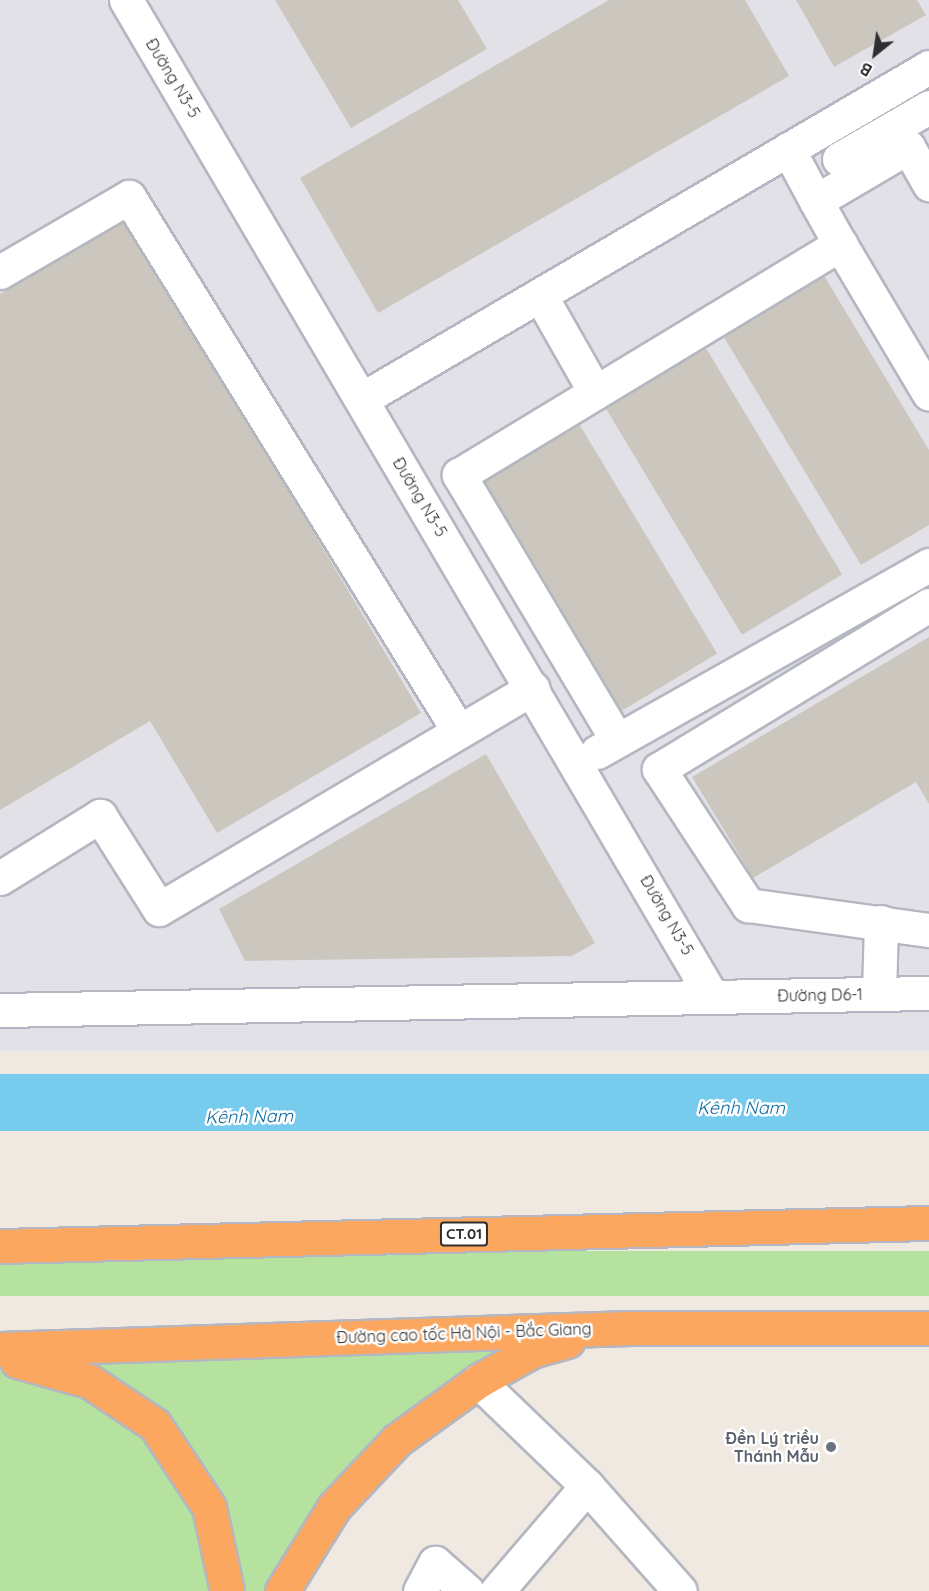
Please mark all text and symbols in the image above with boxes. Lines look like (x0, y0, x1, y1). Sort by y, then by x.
north arrow (845, 24, 905, 84)
street label: Đường N3-5 (142, 35, 204, 121)
text: B (856, 58, 876, 81)
street label: Đường N3-5 (389, 454, 451, 540)
street label: Đường N3-5 (636, 872, 698, 958)
street label: Đường D6-1 (777, 985, 863, 1005)
water label: Kênh Nam (697, 1097, 785, 1119)
water label: Kênh Nam (205, 1105, 293, 1129)
road number: CT.01 (438, 1222, 490, 1246)
street label: Đường cao tốc Hà Nội - Bắc Giang (336, 1319, 592, 1347)
place label: Đền Lý triều Thánh Mẫu (725, 1428, 819, 1466)
marker: Đền Lý triều Thánh Mẫu (824, 1440, 838, 1454)

